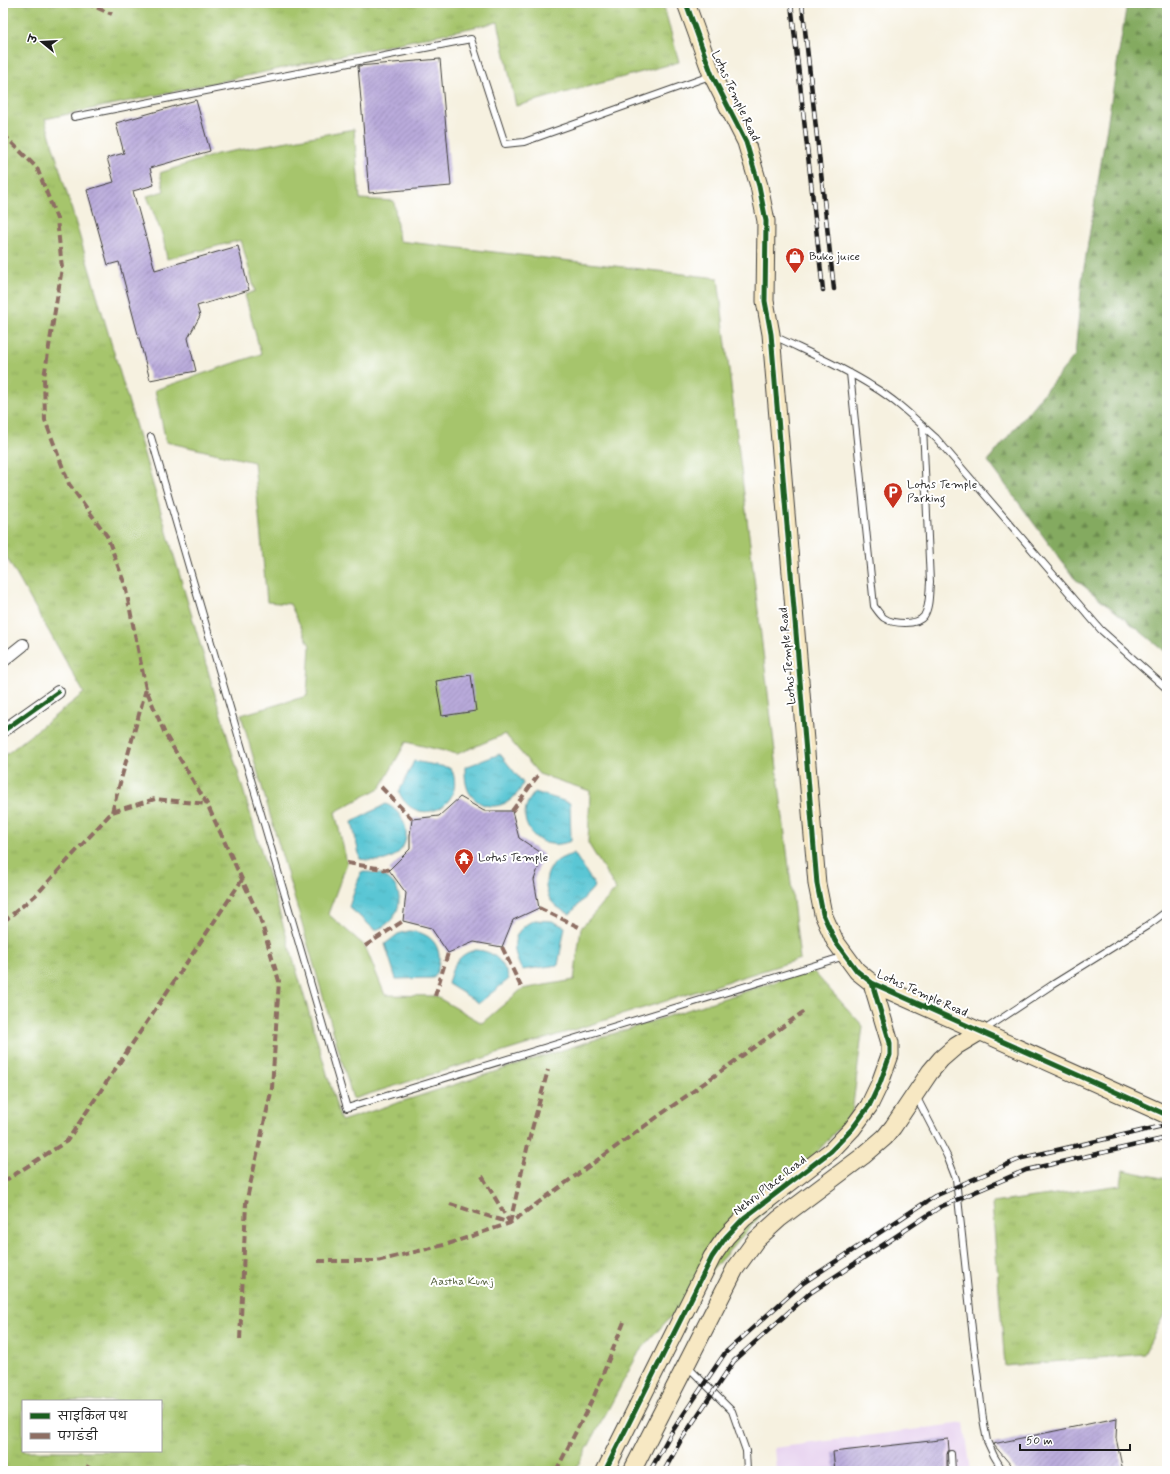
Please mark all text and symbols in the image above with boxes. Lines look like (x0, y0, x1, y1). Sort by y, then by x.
north arrow (22, 22, 62, 62)
text: उ (25, 32, 42, 46)
street label: Lotus Temple Road (707, 48, 763, 144)
shop icon: Buko juice (784, 246, 806, 274)
place label: Buko juice (809, 249, 860, 265)
place label: Lotus Temple Parking (907, 477, 977, 508)
parking icon: Lotus Temple Parking (882, 481, 904, 509)
street label: Lotus Temple Road (776, 607, 800, 705)
temple icon: Lotus Temple (453, 847, 475, 875)
place label: Lotus Temple (478, 850, 548, 866)
street label: Lotus Temple Road (874, 967, 970, 1021)
street label: Nehru Place Road (730, 1152, 810, 1220)
park label: Aastha Kunj (430, 1274, 494, 1290)
legend (22, 1400, 162, 1452)
text: साइकिल पथ (57, 1407, 128, 1425)
scale bar (1020, 1426, 1130, 1452)
text: पगडंडी (57, 1427, 99, 1445)
text: 50 m (1026, 1433, 1053, 1449)

